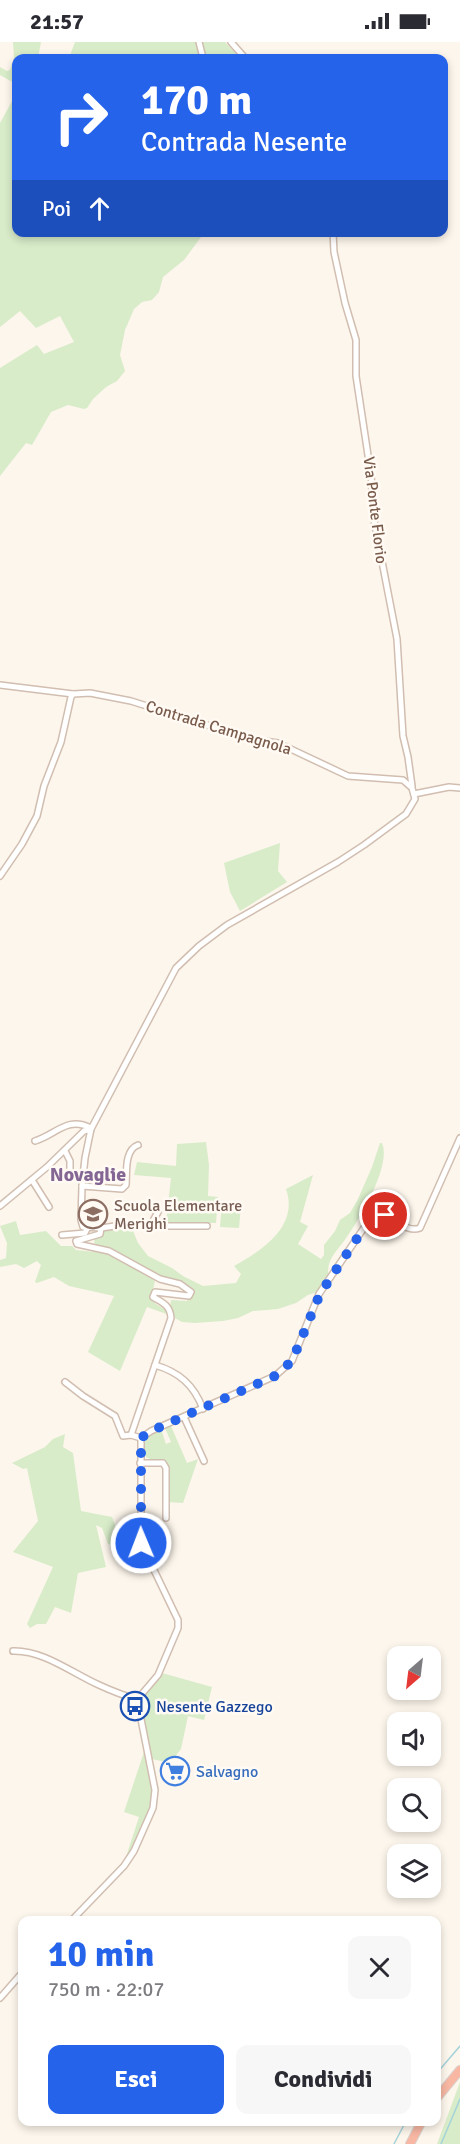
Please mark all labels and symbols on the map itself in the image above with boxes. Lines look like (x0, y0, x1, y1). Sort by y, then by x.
street label: Via Ponte Florio (359, 455, 392, 565)
street label: Contrada Campagnola (143, 696, 294, 760)
district label: Novaglie (50, 1162, 126, 1187)
pin (359, 1189, 410, 1240)
place label: Scuola Elementare Merighi (114, 1196, 242, 1234)
school or university icon: Scuola Elementare Merighi (77, 1198, 109, 1230)
position arrow (109, 1511, 173, 1575)
north arrow (387, 1646, 441, 1700)
bus stop icon: Nesente Gazzego (119, 1690, 151, 1722)
place label: Nesente Gazzego (156, 1697, 273, 1717)
supermarket icon: Salvagno (159, 1755, 191, 1787)
place label: Salvagno (196, 1762, 258, 1782)

